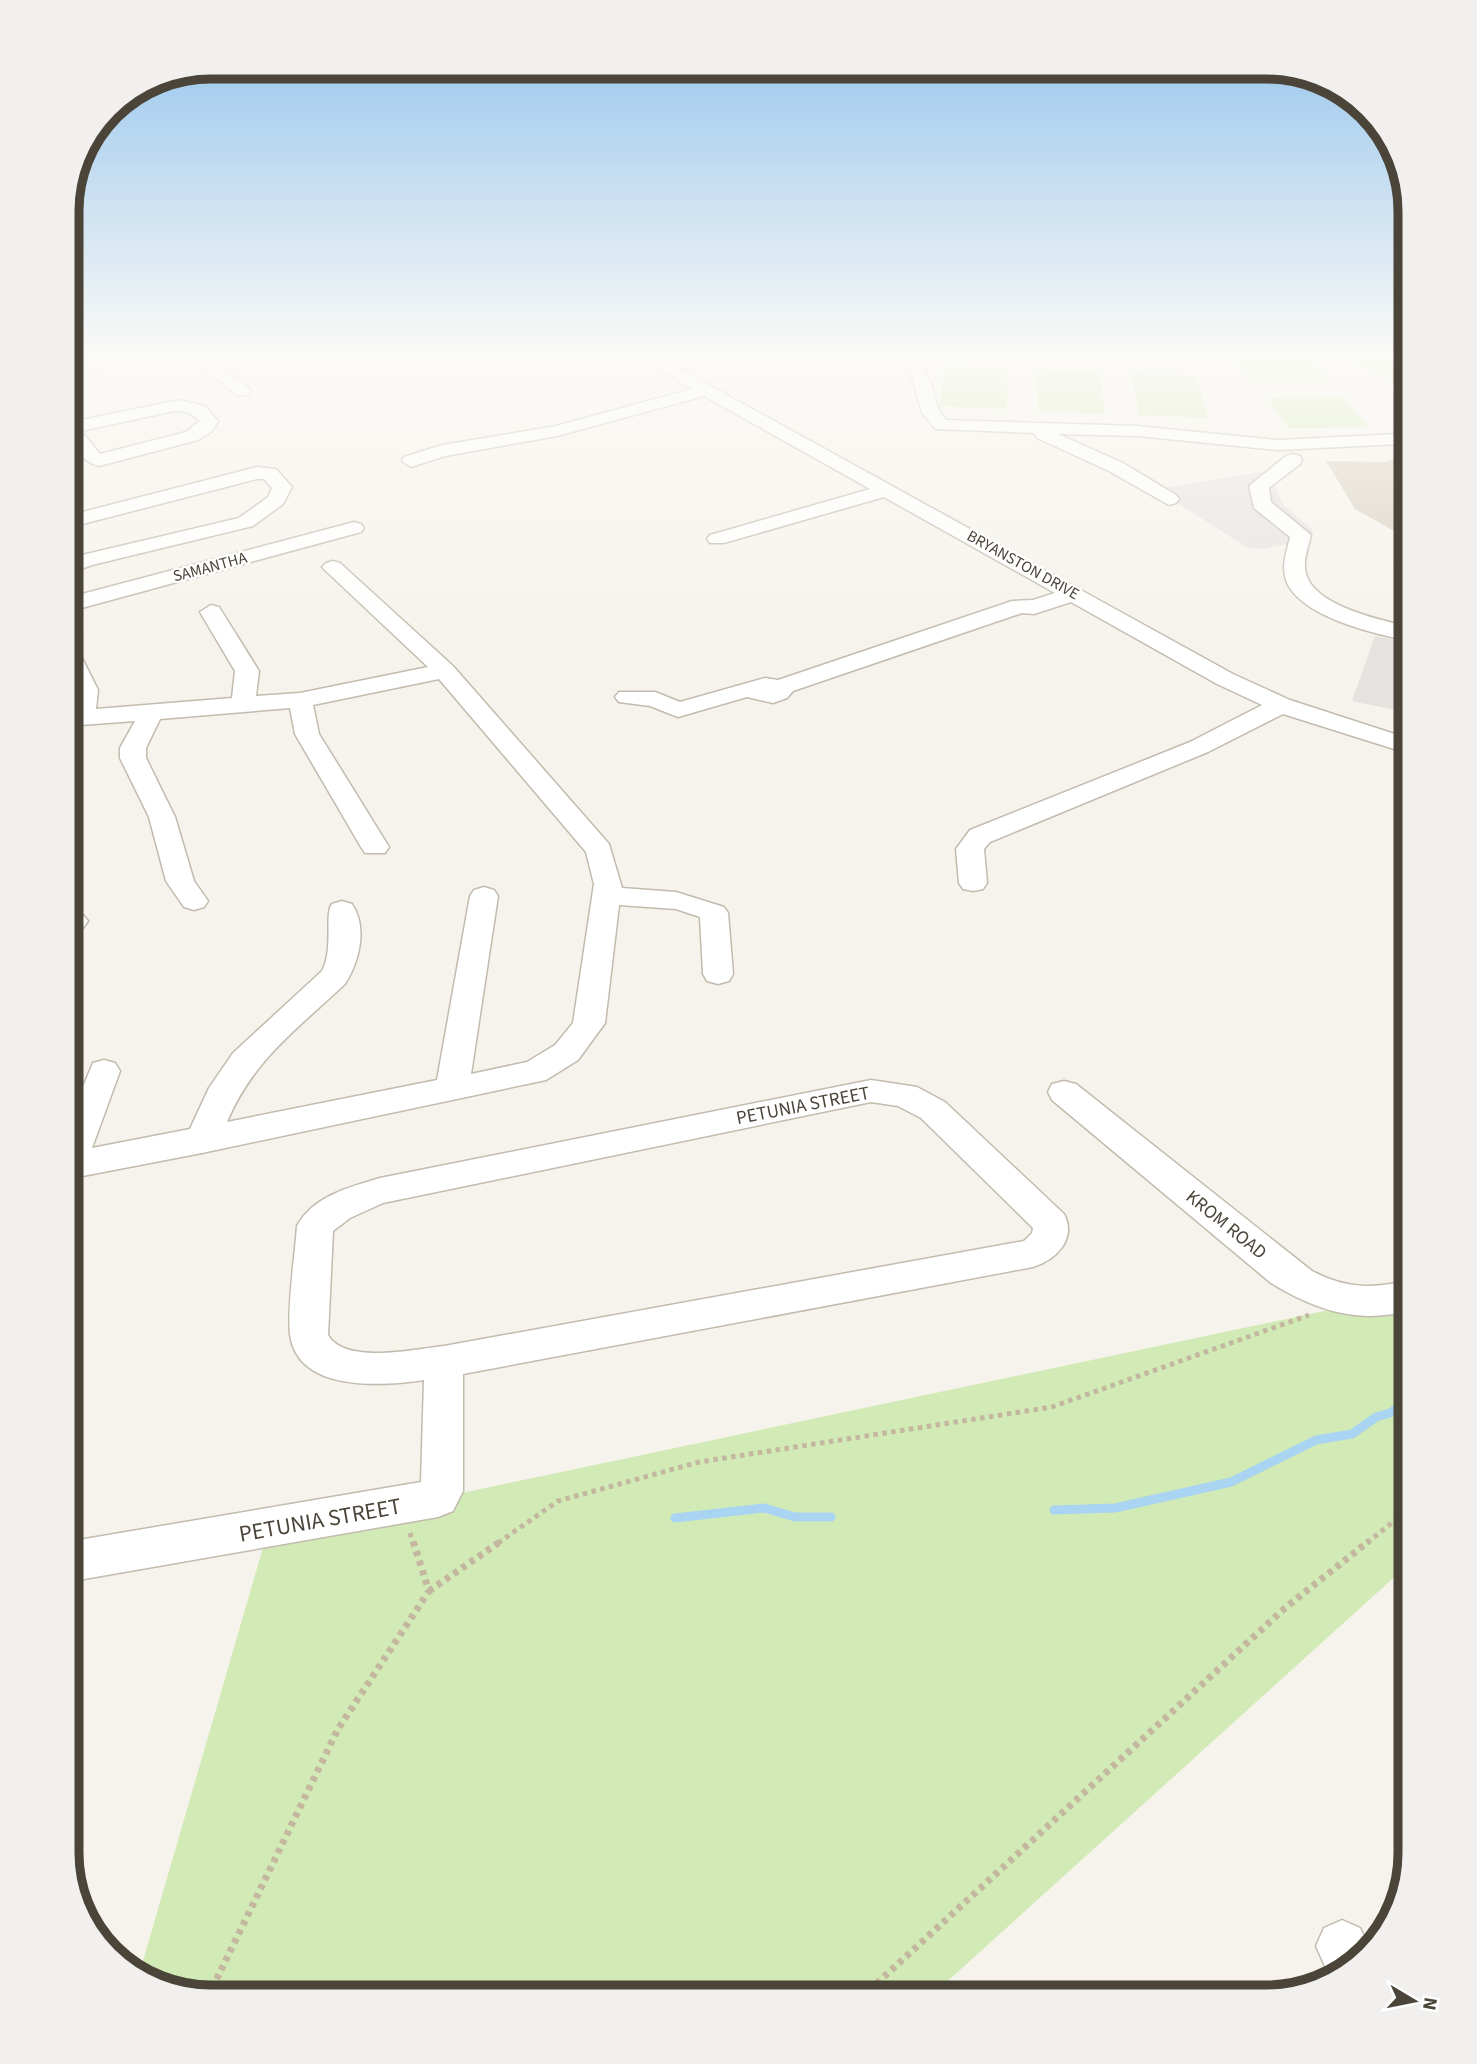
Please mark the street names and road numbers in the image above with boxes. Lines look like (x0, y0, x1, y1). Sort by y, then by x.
street label: BRYANSTON DRIVE (963, 525, 1083, 605)
street label: SAMANTHA (171, 547, 250, 587)
street label: PETUNIA STREET (734, 1080, 872, 1132)
street label: KROM ROAD (1180, 1184, 1272, 1266)
street label: PETUNIA STREET (236, 1489, 404, 1551)

